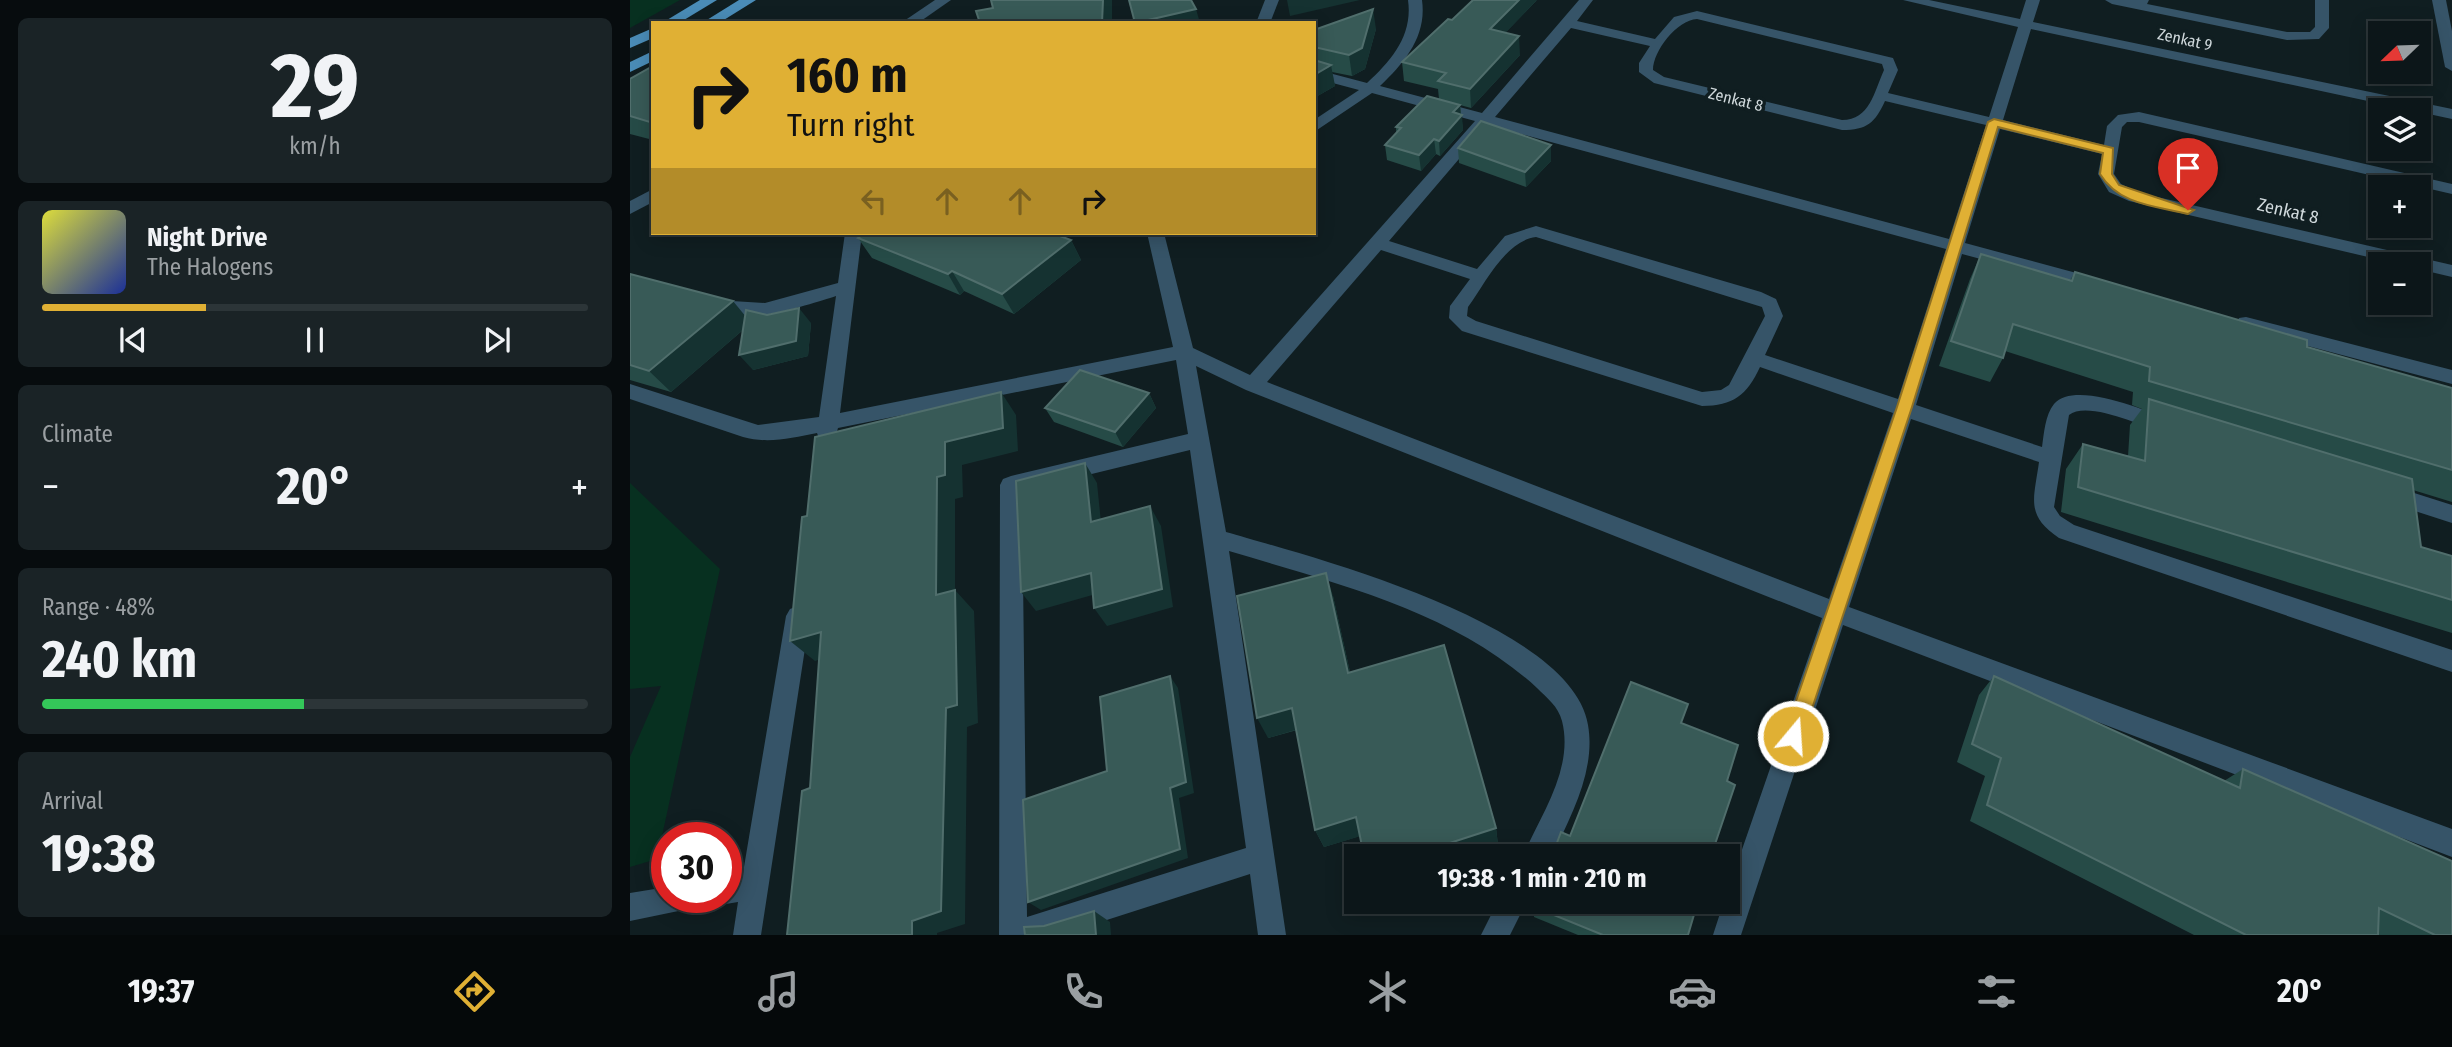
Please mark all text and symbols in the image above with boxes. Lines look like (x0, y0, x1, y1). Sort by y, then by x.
north arrow (2368, 21, 2431, 84)
map controls (2368, 21, 2431, 315)
street label: Zenkat 9 (2156, 24, 2214, 55)
text: 29 (271, 32, 359, 141)
text: 160 m (787, 46, 908, 105)
icon: right (672, 49, 763, 140)
street label: Zenkat 8 (1707, 84, 1765, 115)
button: layers (2368, 98, 2431, 161)
text: Turn right (787, 106, 914, 144)
text: km/h (289, 132, 341, 160)
pin (2158, 138, 2218, 210)
icon: arrive (2169, 149, 2207, 187)
button: + (2368, 175, 2431, 238)
icon: left (855, 182, 893, 220)
icon: ahead (928, 182, 966, 220)
icon: ahead (1001, 182, 1039, 220)
icon: right (1074, 182, 1112, 220)
street label: Zenkat 8 (2255, 193, 2321, 229)
text: Night Drive (147, 222, 267, 253)
button: − (2368, 252, 2431, 315)
text: The Halogens (147, 253, 273, 281)
icon: previous (114, 321, 152, 359)
icon: pause (296, 321, 334, 359)
icon: next (478, 321, 516, 359)
text: Climate (42, 420, 113, 448)
text: 20° (277, 455, 353, 518)
text: − (42, 464, 59, 510)
text: + (571, 464, 588, 510)
text: Range · 48% (42, 593, 155, 621)
text: 240 km (42, 628, 197, 691)
position arrow (1756, 699, 1830, 773)
text: Arrival (42, 787, 103, 815)
text: 19:38 (42, 822, 156, 885)
speed limit sign: 30 (651, 822, 742, 913)
text: 19:38 · 1 min · 210 m (1437, 863, 1647, 894)
icon: directions (450, 967, 499, 1016)
icon: music (754, 967, 803, 1016)
icon: phone (1059, 967, 1108, 1016)
icon: climate (1363, 967, 1412, 1016)
icon: car (1668, 967, 1717, 1016)
icon: filters (1972, 967, 2021, 1016)
text: 19:37 (128, 972, 194, 1010)
text: 20° (2277, 972, 2324, 1010)

